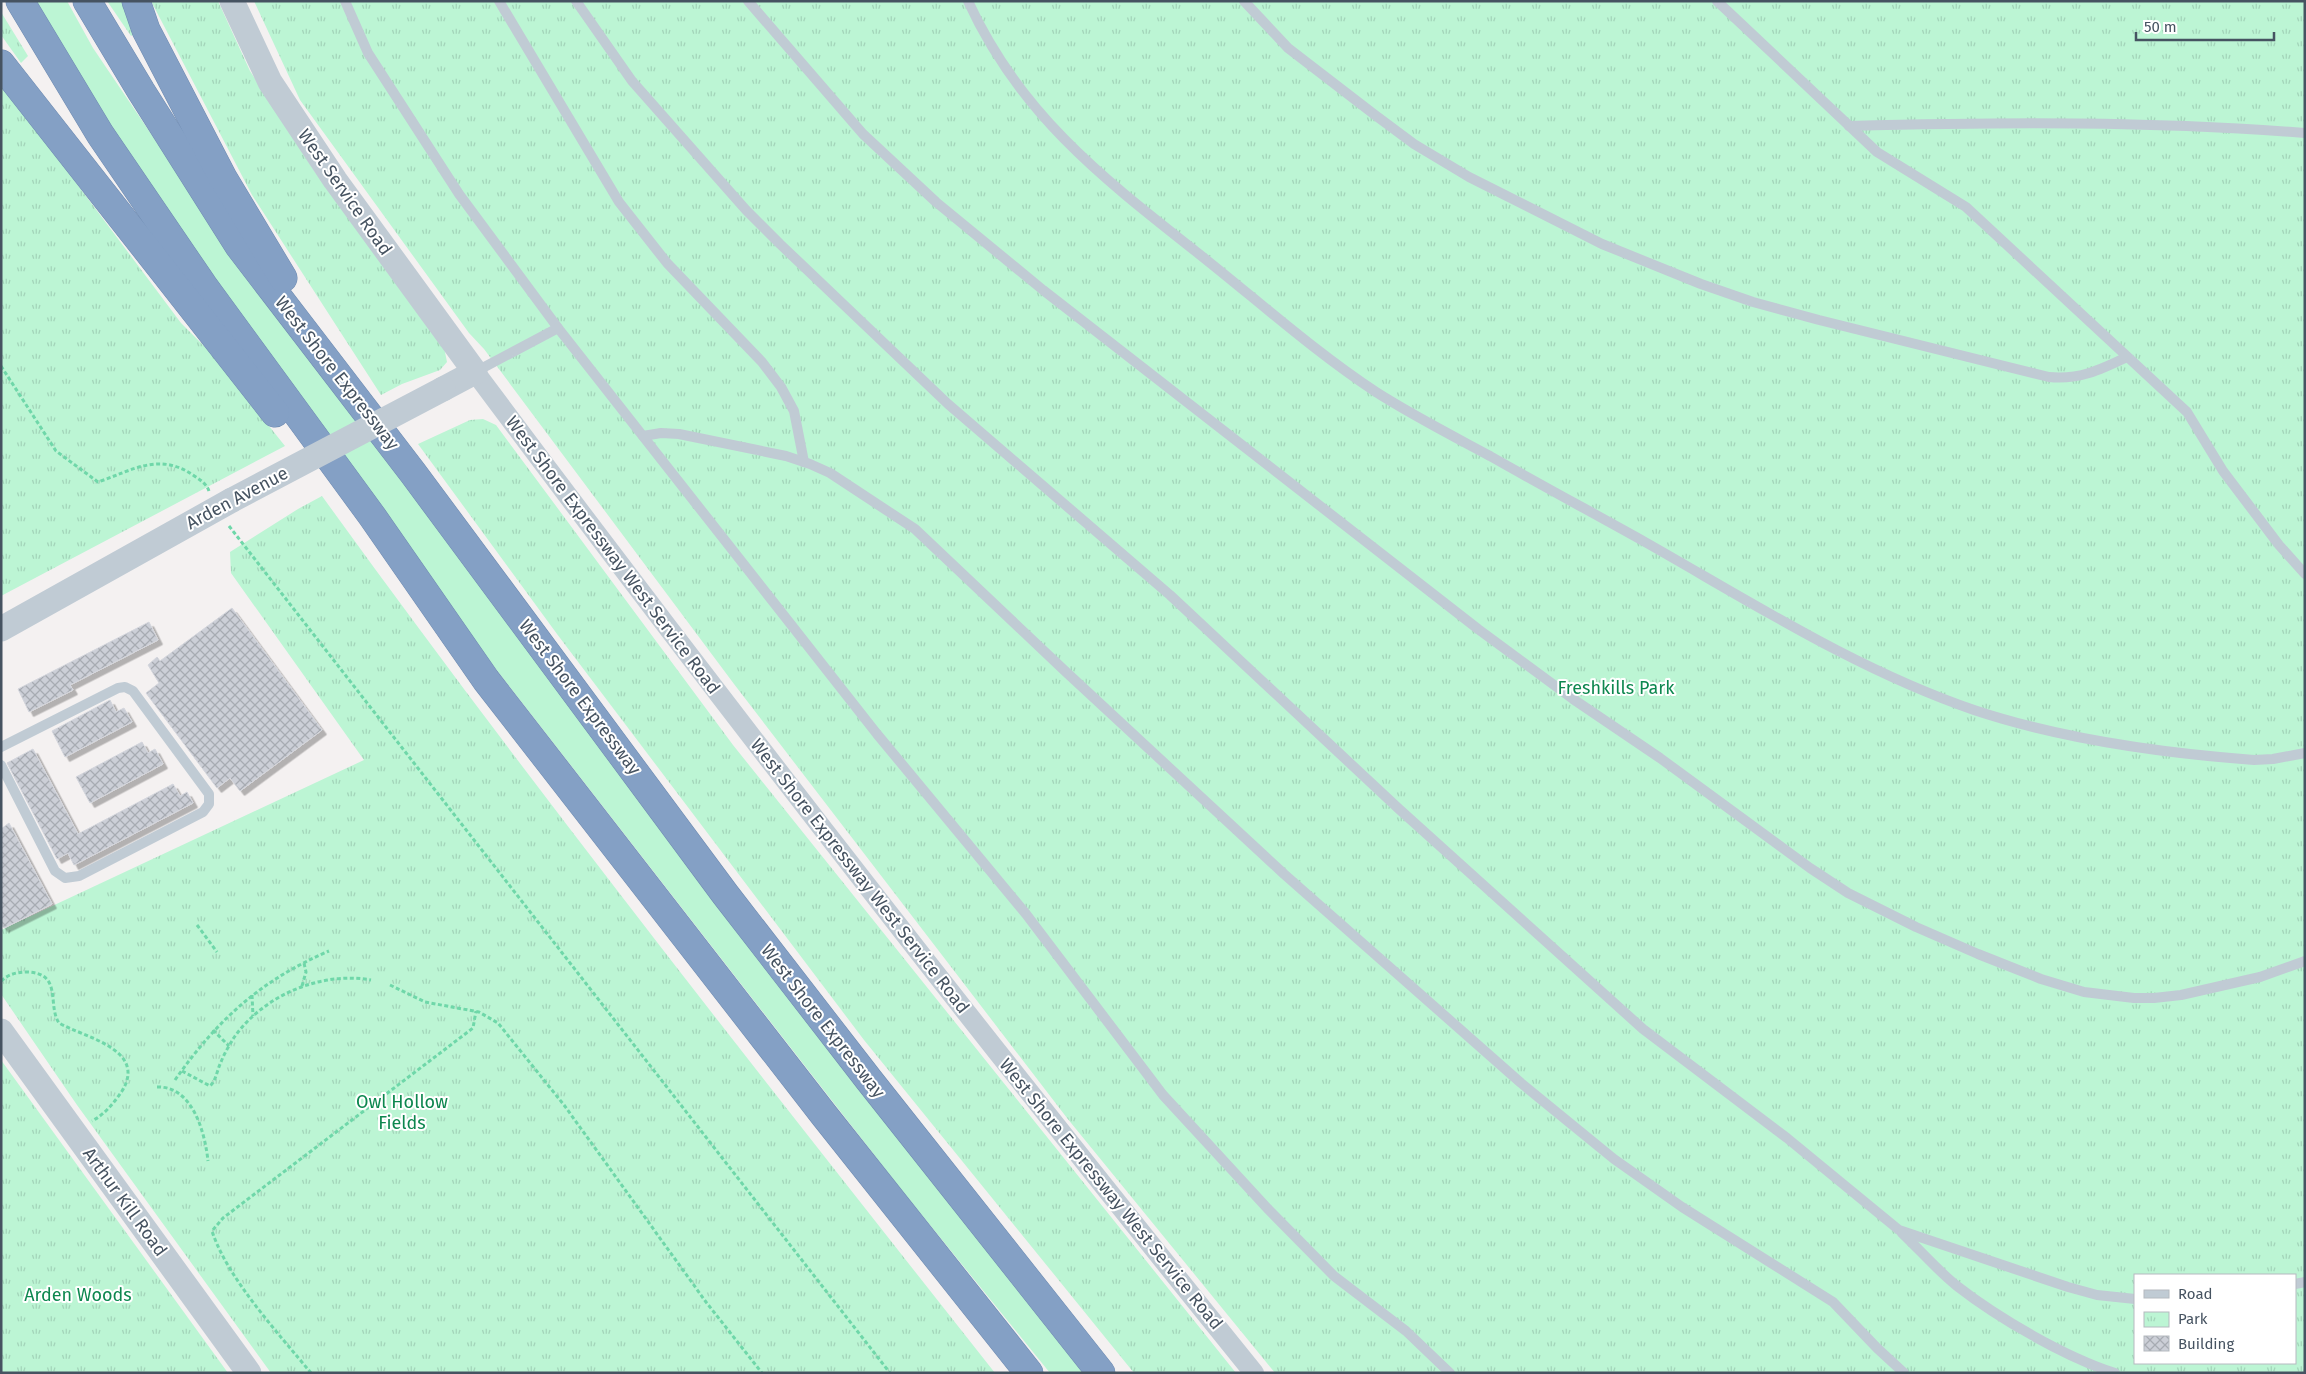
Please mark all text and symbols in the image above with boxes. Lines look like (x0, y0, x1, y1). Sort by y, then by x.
scale bar (2136, 10, 2274, 42)
text: 50 m (2144, 18, 2177, 36)
street label: West Service Road (293, 125, 397, 259)
street label: West Shore Expressway (270, 292, 404, 454)
street label: West Shore Expressway West Service Road (501, 412, 725, 698)
street label: Arden Avenue (182, 462, 292, 534)
street label: West Shore Expressway (515, 615, 645, 779)
park label: Freshkills Park (1558, 677, 1675, 699)
street label: West Shore Expressway West Service Road (746, 734, 974, 1018)
street label: West Shore Expressway (756, 940, 890, 1102)
street label: West Shore Expressway West Service Road (995, 1054, 1227, 1334)
park label: Owl Hollow Fields (356, 1091, 448, 1134)
street label: Arthur Kill Road (78, 1143, 172, 1261)
legend (2134, 1274, 2296, 1364)
park label: Arden Woods (24, 1284, 132, 1306)
text: Road (2178, 1285, 2213, 1303)
text: Park (2178, 1310, 2208, 1328)
text: Building (2178, 1335, 2234, 1353)

